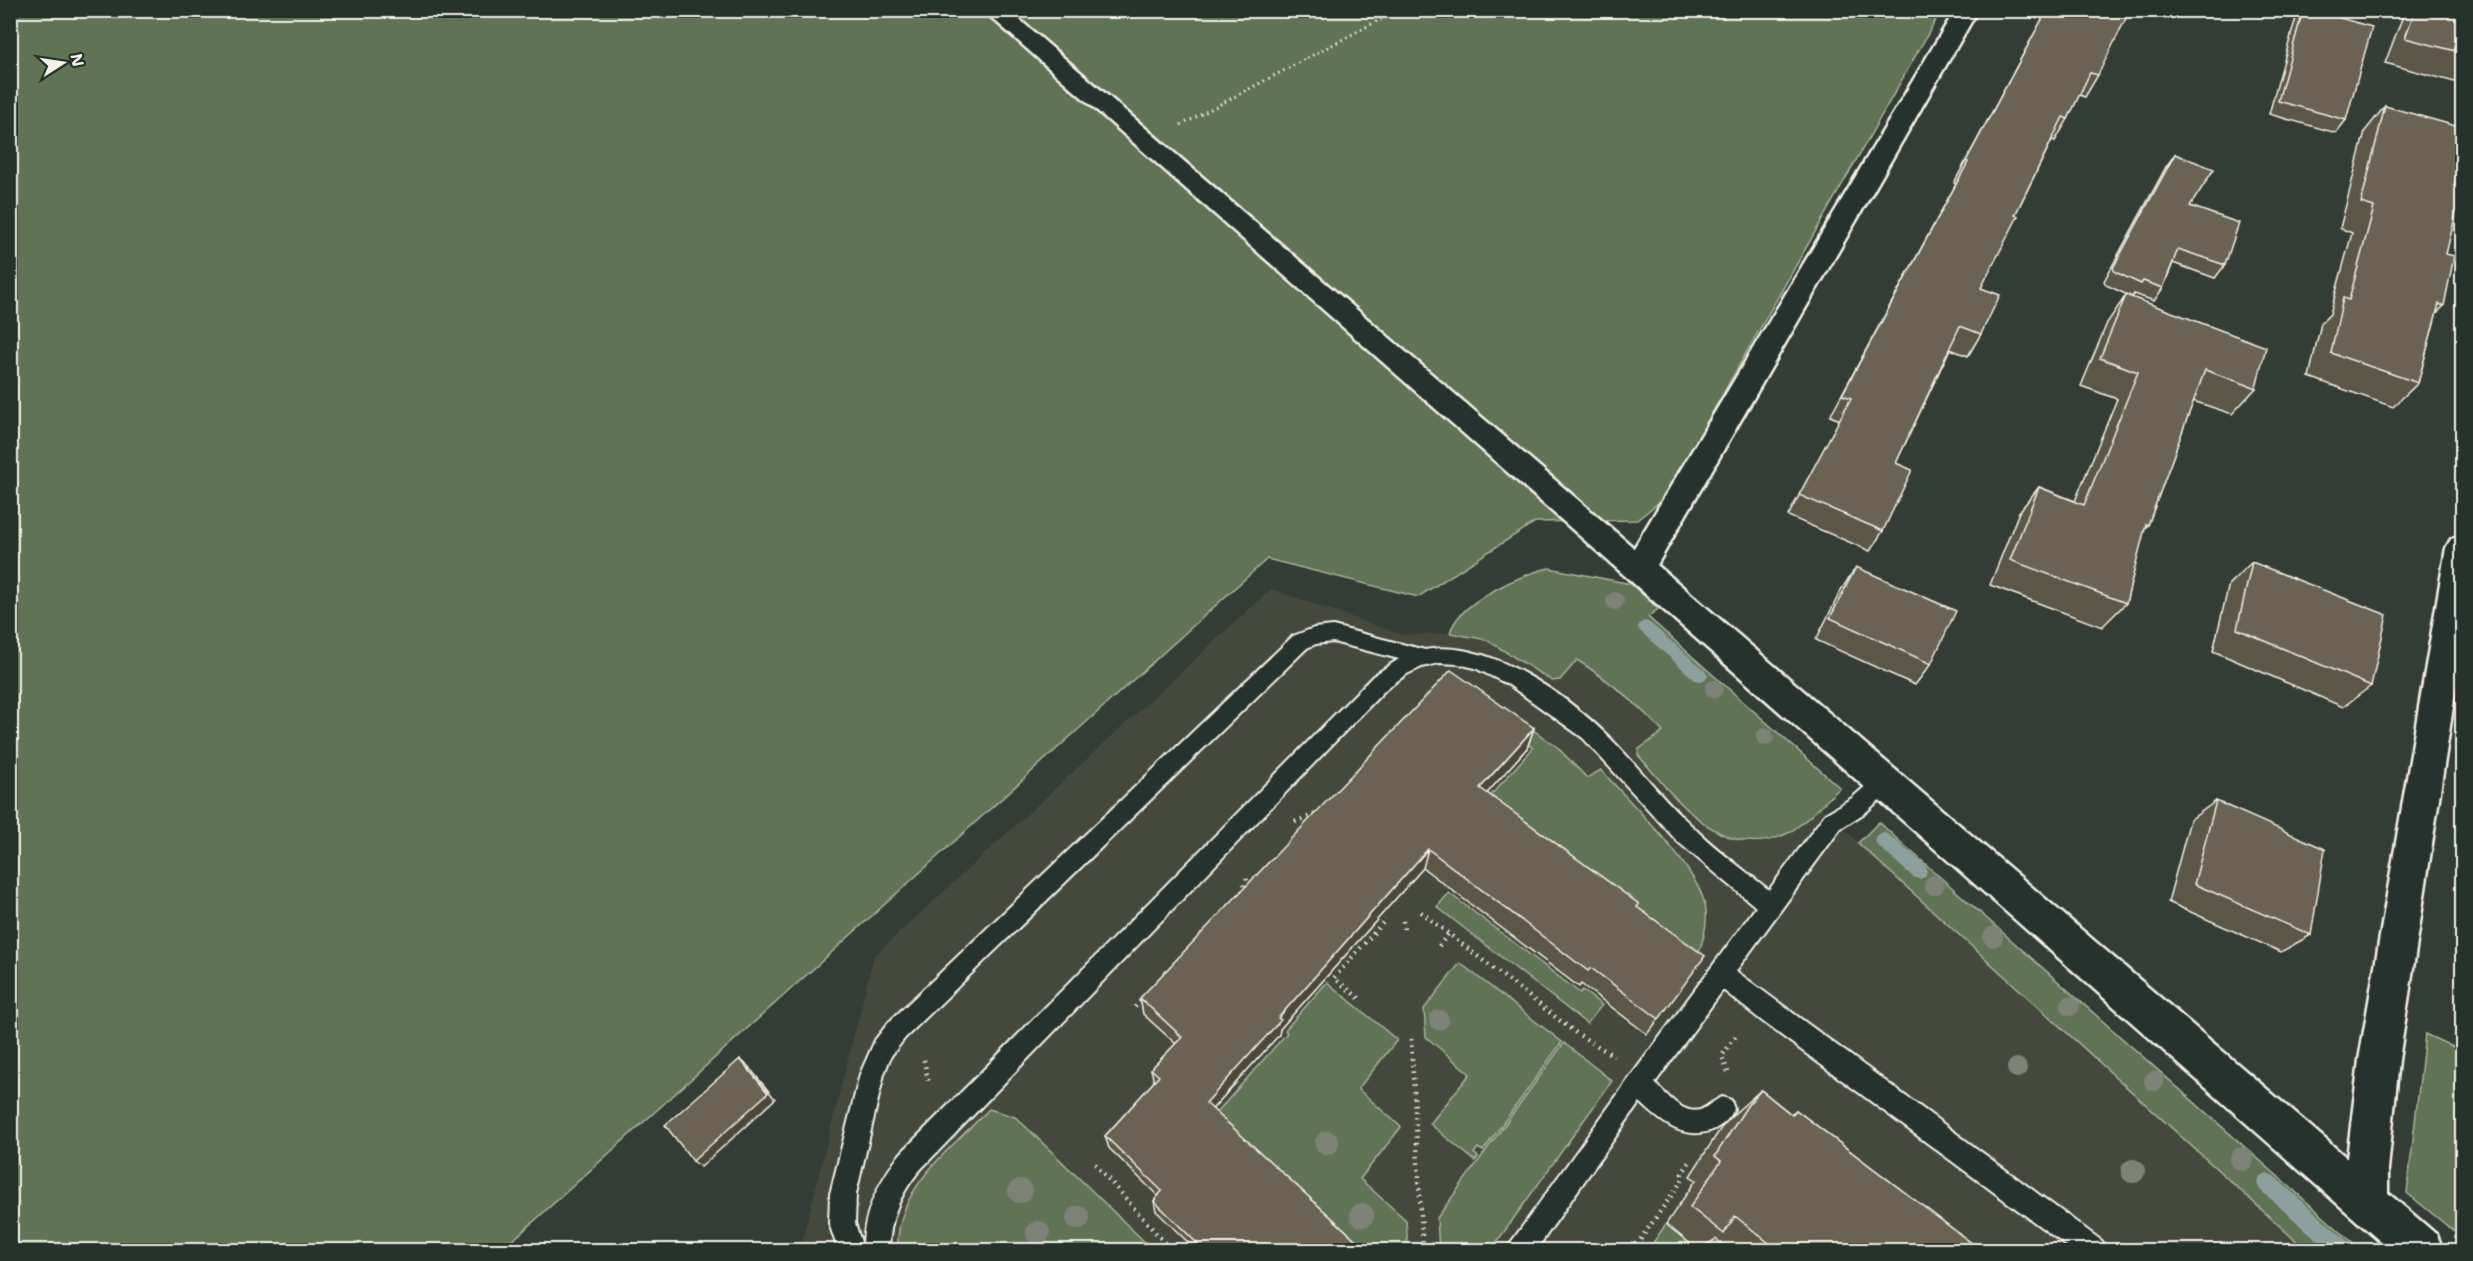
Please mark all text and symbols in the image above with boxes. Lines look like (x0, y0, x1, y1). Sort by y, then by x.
north arrow (33, 33, 93, 93)
text: N (66, 52, 89, 68)

